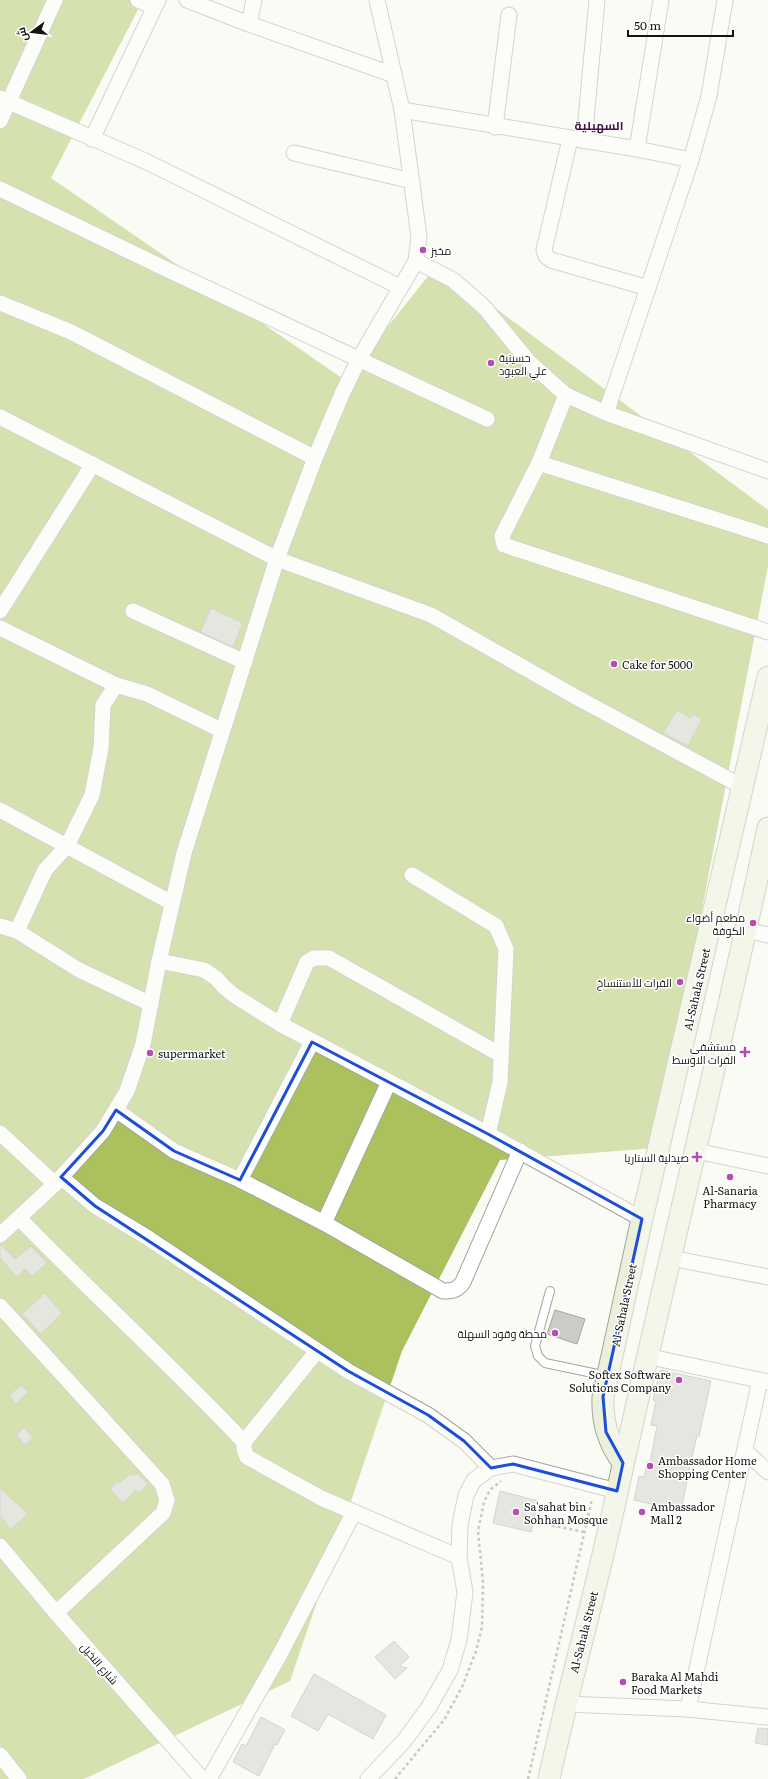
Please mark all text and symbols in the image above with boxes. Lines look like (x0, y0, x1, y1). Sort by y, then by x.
north arrow (12, 12, 52, 52)
scale bar (628, 12, 733, 38)
text: 50 m (634, 16, 661, 34)
text: ش (12, 26, 31, 44)
district label: السهيلية (575, 116, 623, 134)
place label: مخبز (430, 242, 451, 258)
marker: مخبز (418, 245, 428, 255)
place label: حسينية علي العبود (499, 349, 547, 380)
marker: حسينية علي العبود (486, 358, 496, 368)
place label: Cake for 5000 (622, 656, 693, 672)
marker: Cake for 5000 (609, 659, 619, 669)
place label: مطعم أضواء الكوفة (686, 909, 745, 938)
marker: مطعم أضواء الكوفة (748, 918, 758, 928)
street label: Al-Sahala Street (679, 946, 713, 1032)
place label: الفرات للأستنساخ (597, 974, 672, 991)
marker: الفرات للأستنساخ (675, 977, 685, 987)
place label: مستشفى الفرات الاوسط (672, 1038, 736, 1067)
place label: supermarket (158, 1045, 226, 1061)
marker: مستشفى الفرات الاوسط (739, 1046, 751, 1058)
marker: supermarket (145, 1048, 155, 1058)
place label: صيدلية السناريا (624, 1149, 689, 1165)
marker: صيدلية السناريا (692, 1152, 702, 1162)
marker: Al-Sanaria Pharmacy (725, 1172, 735, 1182)
place label: Al-Sanaria Pharmacy (702, 1182, 758, 1211)
street label: Al-Sahala Street (606, 1262, 640, 1348)
place label: محطة وقود السهلة (458, 1325, 547, 1341)
marker: محطة وقود السهلة (550, 1328, 560, 1338)
place label: Softex Software Solutions Company (569, 1366, 672, 1395)
marker: Softex Software Solutions Company (674, 1375, 684, 1385)
place label: Ambassador Home Shopping Center (658, 1452, 757, 1481)
marker: Ambassador Home Shopping Center (645, 1461, 655, 1471)
place label: Sa'sahat bin Sohhan Mosque (524, 1498, 608, 1527)
place label: Ambassador Mall 2 (650, 1498, 715, 1527)
marker: Sa'sahat bin Sohhan Mosque (511, 1507, 521, 1517)
marker: Ambassador Mall 2 (637, 1507, 647, 1517)
street label: Al-Sahala Street (565, 1589, 601, 1675)
street label: شارع النخيل (77, 1639, 123, 1688)
place label: Baraka Al Mahdi Food Markets (631, 1668, 719, 1697)
marker: Baraka Al Mahdi Food Markets (618, 1677, 628, 1687)

